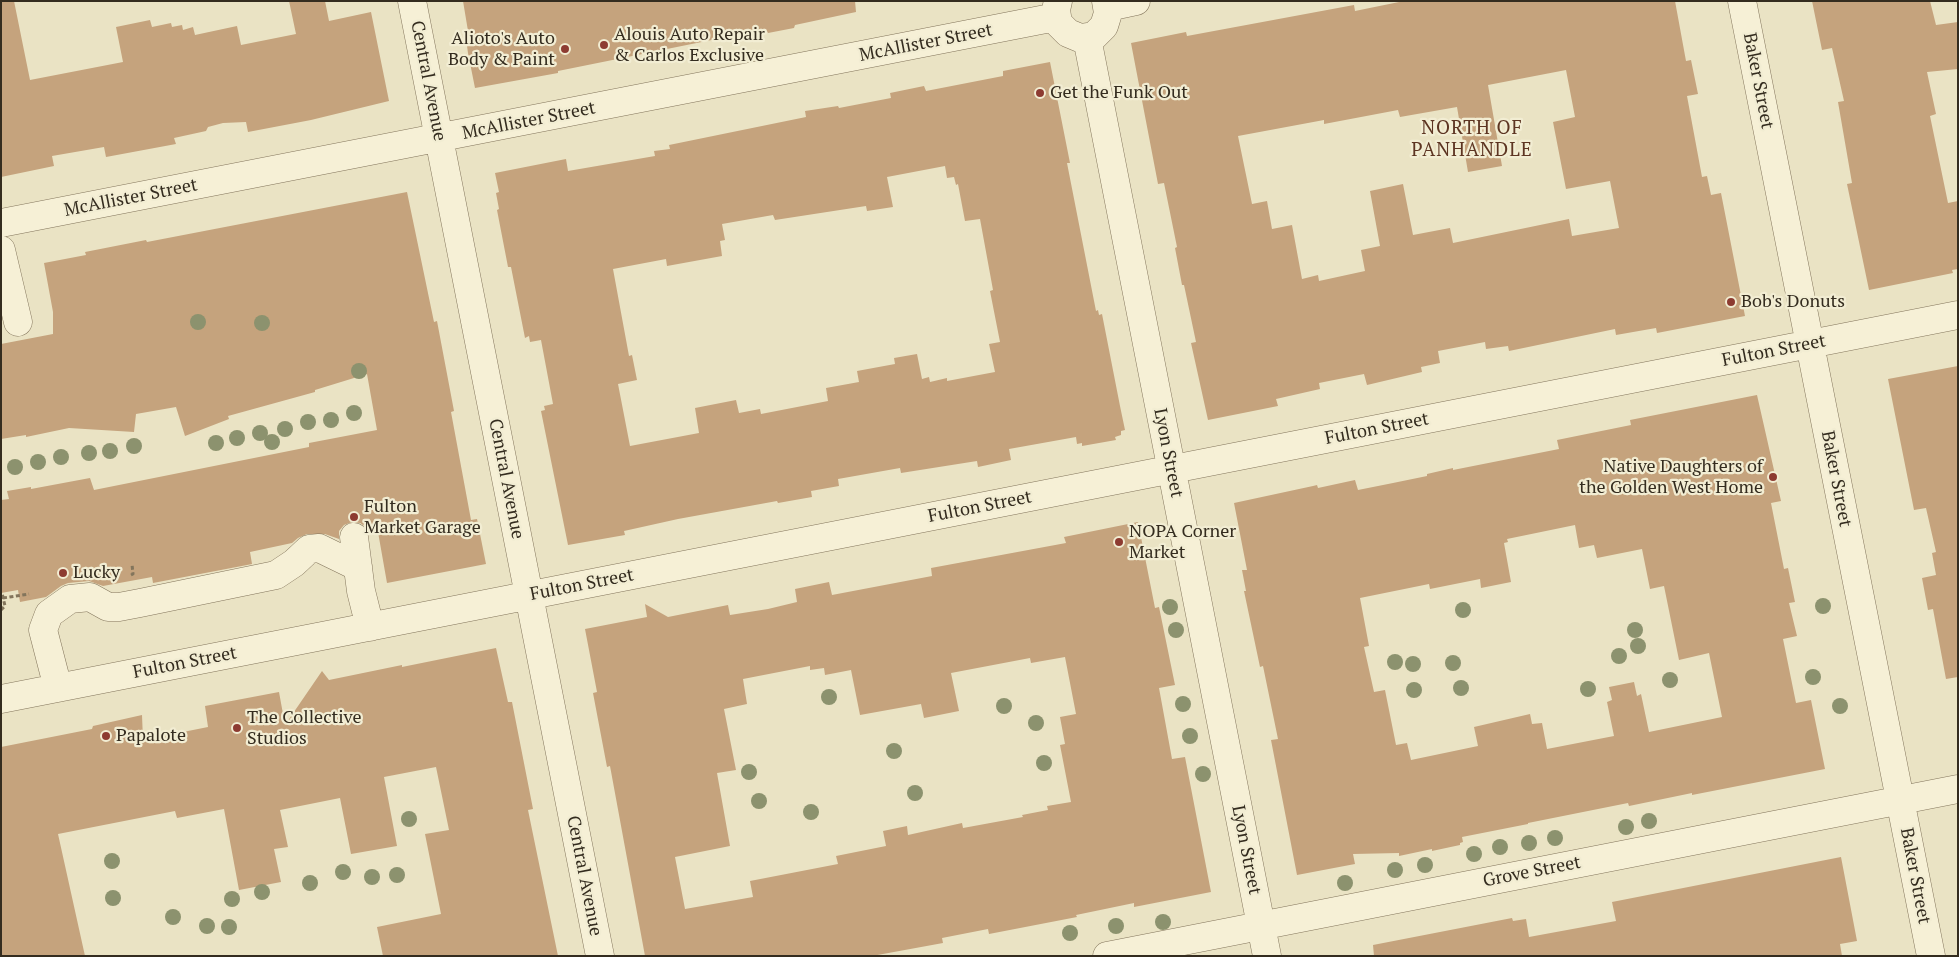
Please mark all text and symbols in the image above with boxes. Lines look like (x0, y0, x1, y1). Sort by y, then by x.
street label: Central Avenue (406, 19, 450, 143)
street label: McAllister Street (857, 19, 995, 67)
place label: Alouis Auto Repair & Carlos Exclusive (614, 24, 765, 66)
place label: Alioto's Auto Body & Paint (448, 28, 555, 70)
street label: Baker Street (1738, 31, 1778, 131)
marker: Alouis Auto Repair & Carlos Exclusive (598, 39, 610, 51)
marker: Alioto's Auto Body & Paint (559, 43, 571, 55)
place label: Get the Funk Out (1050, 82, 1188, 104)
marker: Get the Funk Out (1034, 87, 1046, 99)
street label: McAllister Street (460, 97, 598, 145)
district label: NORTH OF PANHANDLE (1410, 118, 1534, 162)
street label: McAllister Street (62, 174, 200, 222)
place label: Bob's Donuts (1741, 291, 1845, 313)
marker: Bob's Donuts (1725, 296, 1737, 308)
street label: Fulton Street (1720, 330, 1828, 372)
street label: Lyon Street (1149, 406, 1187, 500)
street label: Fulton Street (1323, 408, 1431, 450)
street label: Central Avenue (484, 417, 528, 541)
street label: Baker Street (1816, 429, 1856, 529)
place label: Native Daughters of the Golden West Home (1579, 456, 1763, 498)
marker: Native Daughters of the Golden West Home (1767, 471, 1779, 483)
street label: Fulton Street (926, 486, 1034, 528)
place label: Fulton Market Garage (364, 496, 481, 538)
marker: Fulton Market Garage (348, 511, 360, 523)
place label: NOPA Corner Market (1129, 521, 1236, 564)
marker: NOPA Corner Market (1113, 536, 1125, 548)
place label: Lucky (73, 562, 120, 584)
street label: Fulton Street (528, 564, 636, 606)
marker: Lucky (57, 567, 69, 579)
street label: Fulton Street (131, 642, 239, 684)
place label: The Collective Studios (247, 707, 361, 750)
marker: The Collective Studios (231, 722, 243, 734)
place label: Papalote (116, 725, 186, 747)
marker: Papalote (100, 730, 112, 742)
street label: Lyon Street (1227, 803, 1265, 897)
street label: Central Avenue (562, 814, 606, 938)
street label: Baker Street (1895, 826, 1935, 926)
street label: Grove Street (1481, 852, 1583, 892)

